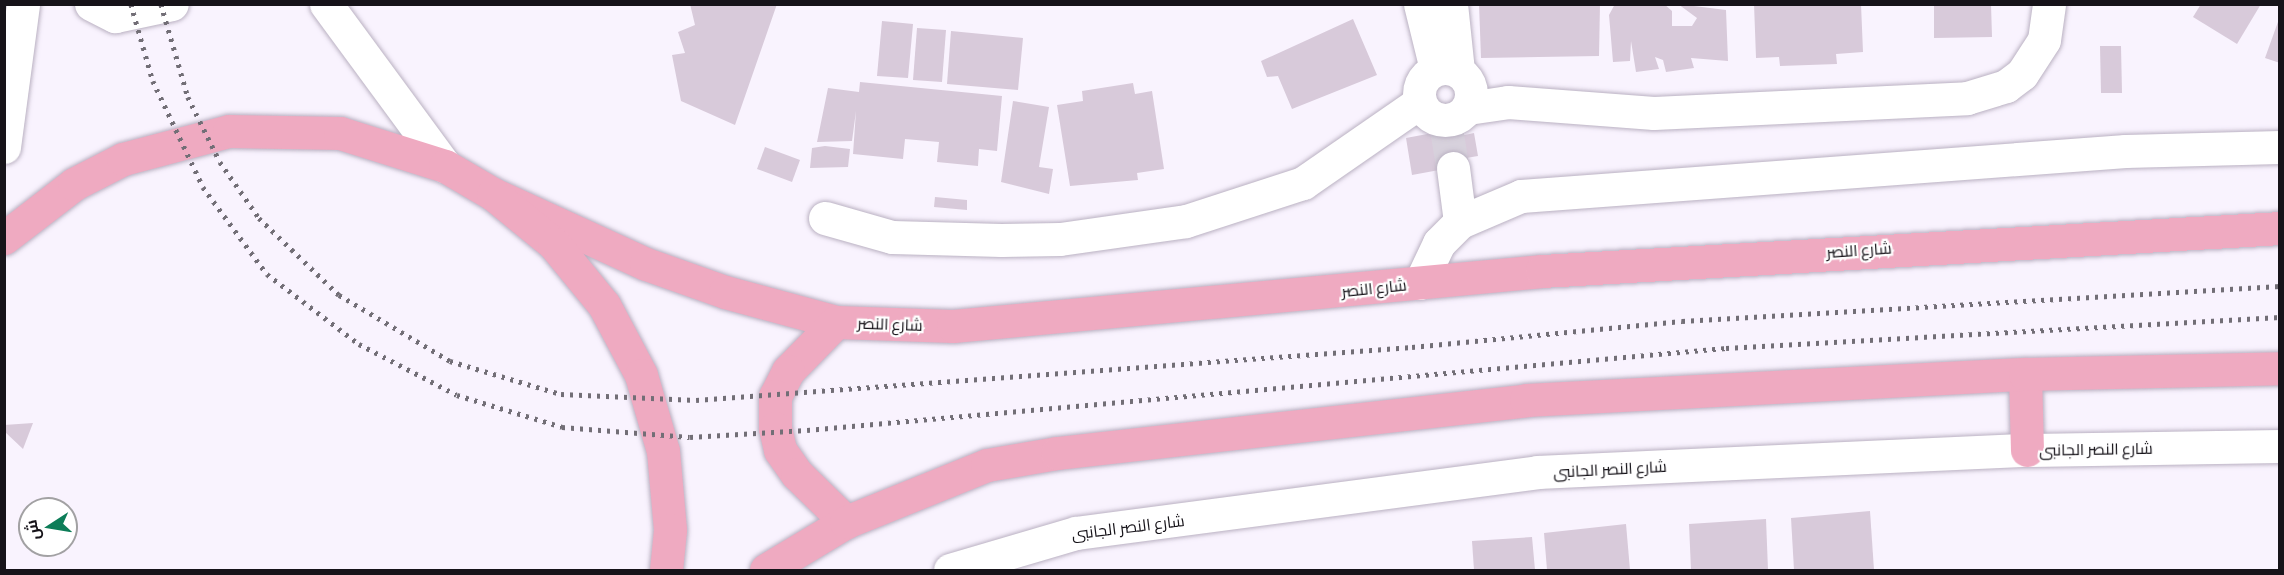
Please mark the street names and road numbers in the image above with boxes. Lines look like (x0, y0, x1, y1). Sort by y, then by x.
street label: شارع النصر (1826, 238, 1892, 262)
street label: شارع النصر (1340, 275, 1408, 301)
street label: شارع النصر (857, 313, 923, 335)
street label: شارع النصر الجانبى (2039, 438, 2153, 460)
street label: شارع النصر الجانبى (1553, 456, 1667, 482)
street label: شارع النصر الجانبى (1070, 511, 1186, 543)

